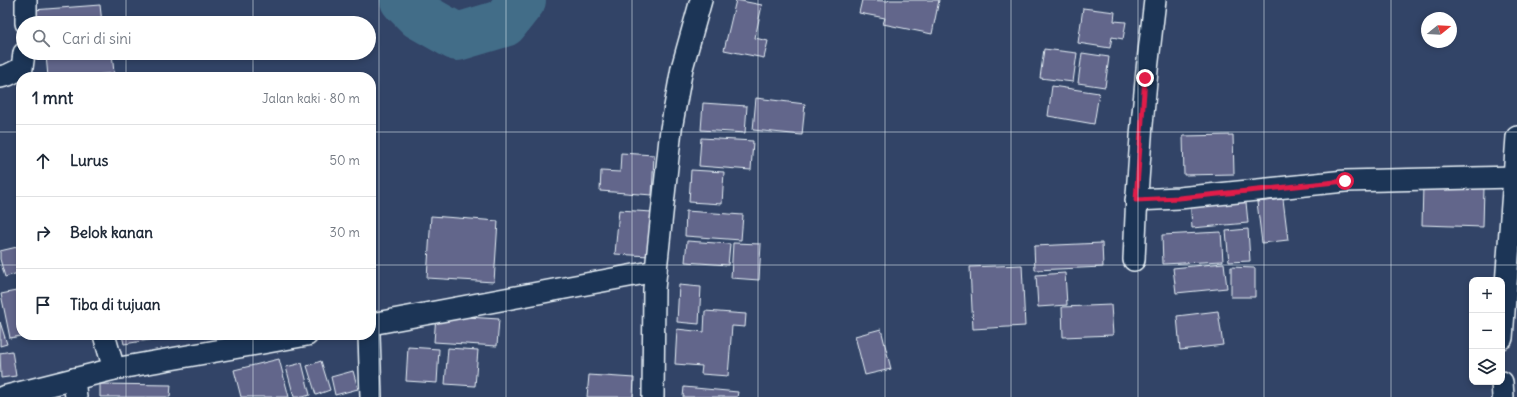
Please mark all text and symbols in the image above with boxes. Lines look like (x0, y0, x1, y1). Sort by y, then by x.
north arrow (1421, 12, 1457, 48)
search box (16, 16, 376, 60)
icon: search (30, 27, 52, 49)
text: Cari di sini (62, 29, 131, 48)
route end (1136, 69, 1154, 87)
text: 1 mnt (32, 87, 73, 109)
text: Jalan kaki · 80 m (262, 90, 360, 107)
icon: ahead (32, 150, 54, 172)
text: Lurus (70, 151, 108, 170)
text: 50 m (329, 152, 360, 169)
route start (1336, 172, 1354, 190)
icon: right (32, 222, 54, 244)
text: Belok kanan (70, 223, 153, 242)
text: 30 m (330, 224, 360, 241)
map controls (1469, 277, 1505, 385)
button: + (1469, 277, 1505, 313)
icon: arrive (32, 294, 54, 316)
text: Tiba di tujuan (70, 295, 160, 314)
button: − (1469, 313, 1505, 349)
button: layers (1469, 349, 1505, 385)

